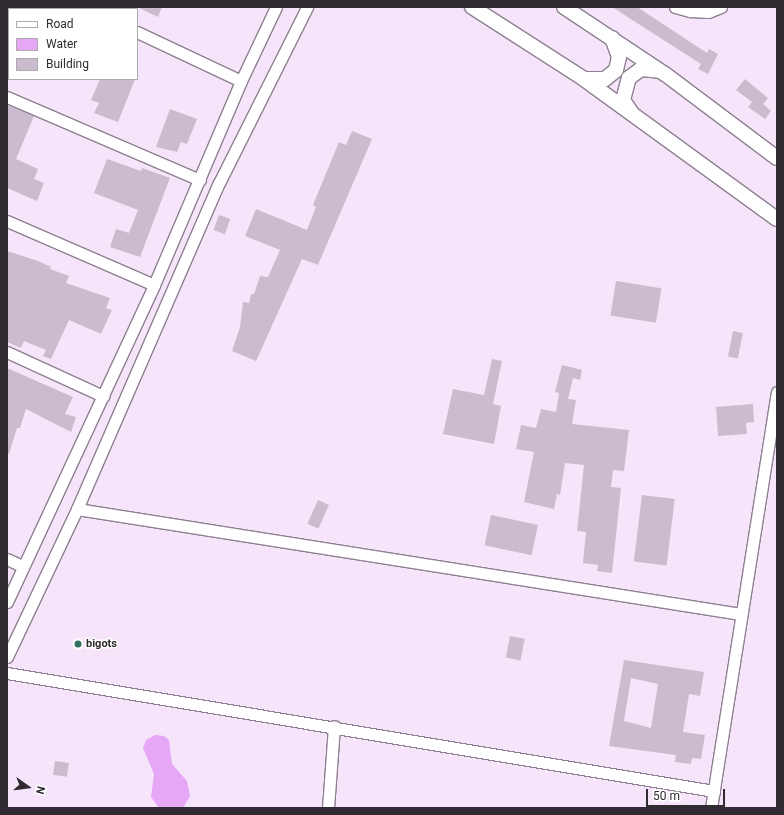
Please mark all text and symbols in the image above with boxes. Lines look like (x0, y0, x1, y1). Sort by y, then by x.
legend (8, 8, 138, 80)
text: Road (46, 17, 74, 31)
text: Water (46, 37, 77, 51)
text: Building (46, 57, 89, 71)
place label: bigots (86, 637, 117, 651)
marker: bigots (73, 639, 83, 649)
north arrow (8, 767, 48, 807)
scale bar (648, 781, 727, 807)
text: N (33, 785, 47, 795)
text: 50 m (653, 789, 680, 803)

